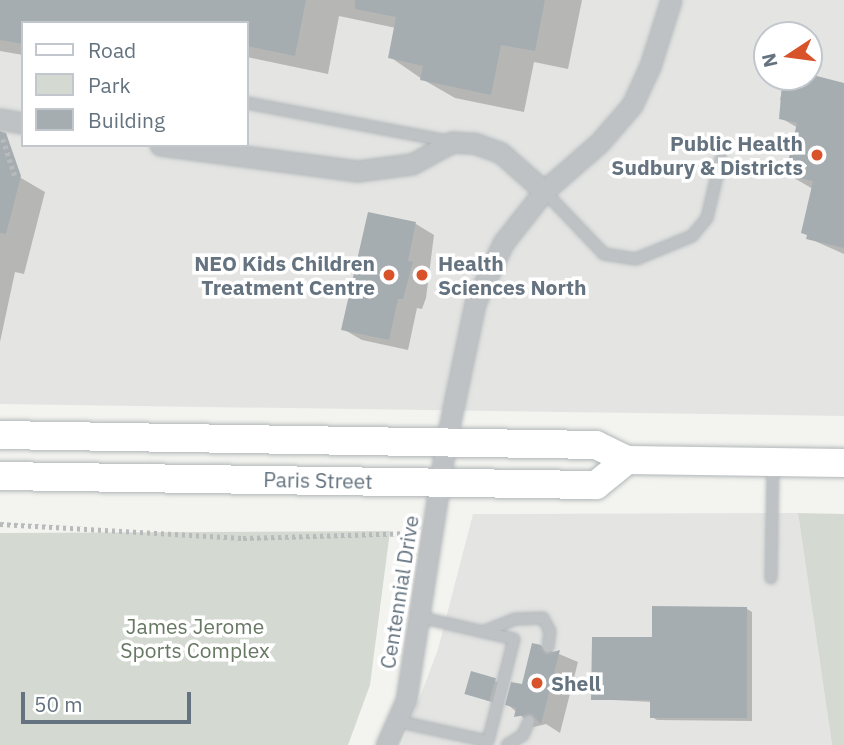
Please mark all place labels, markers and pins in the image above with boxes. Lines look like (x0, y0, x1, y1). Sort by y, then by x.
place label: Public Health Sudbury & Districts (611, 130, 803, 180)
marker: Public Health Sudbury & Districts (809, 147, 825, 163)
place label: NEO Kids Children Treatment Centre (194, 250, 375, 300)
place label: Health Sciences North (438, 250, 587, 300)
marker: Health Sciences North (412, 265, 432, 285)
marker: NEO Kids Children Treatment Centre (381, 267, 397, 283)
place label: Shell (551, 670, 601, 696)
marker: Shell (529, 675, 545, 691)

